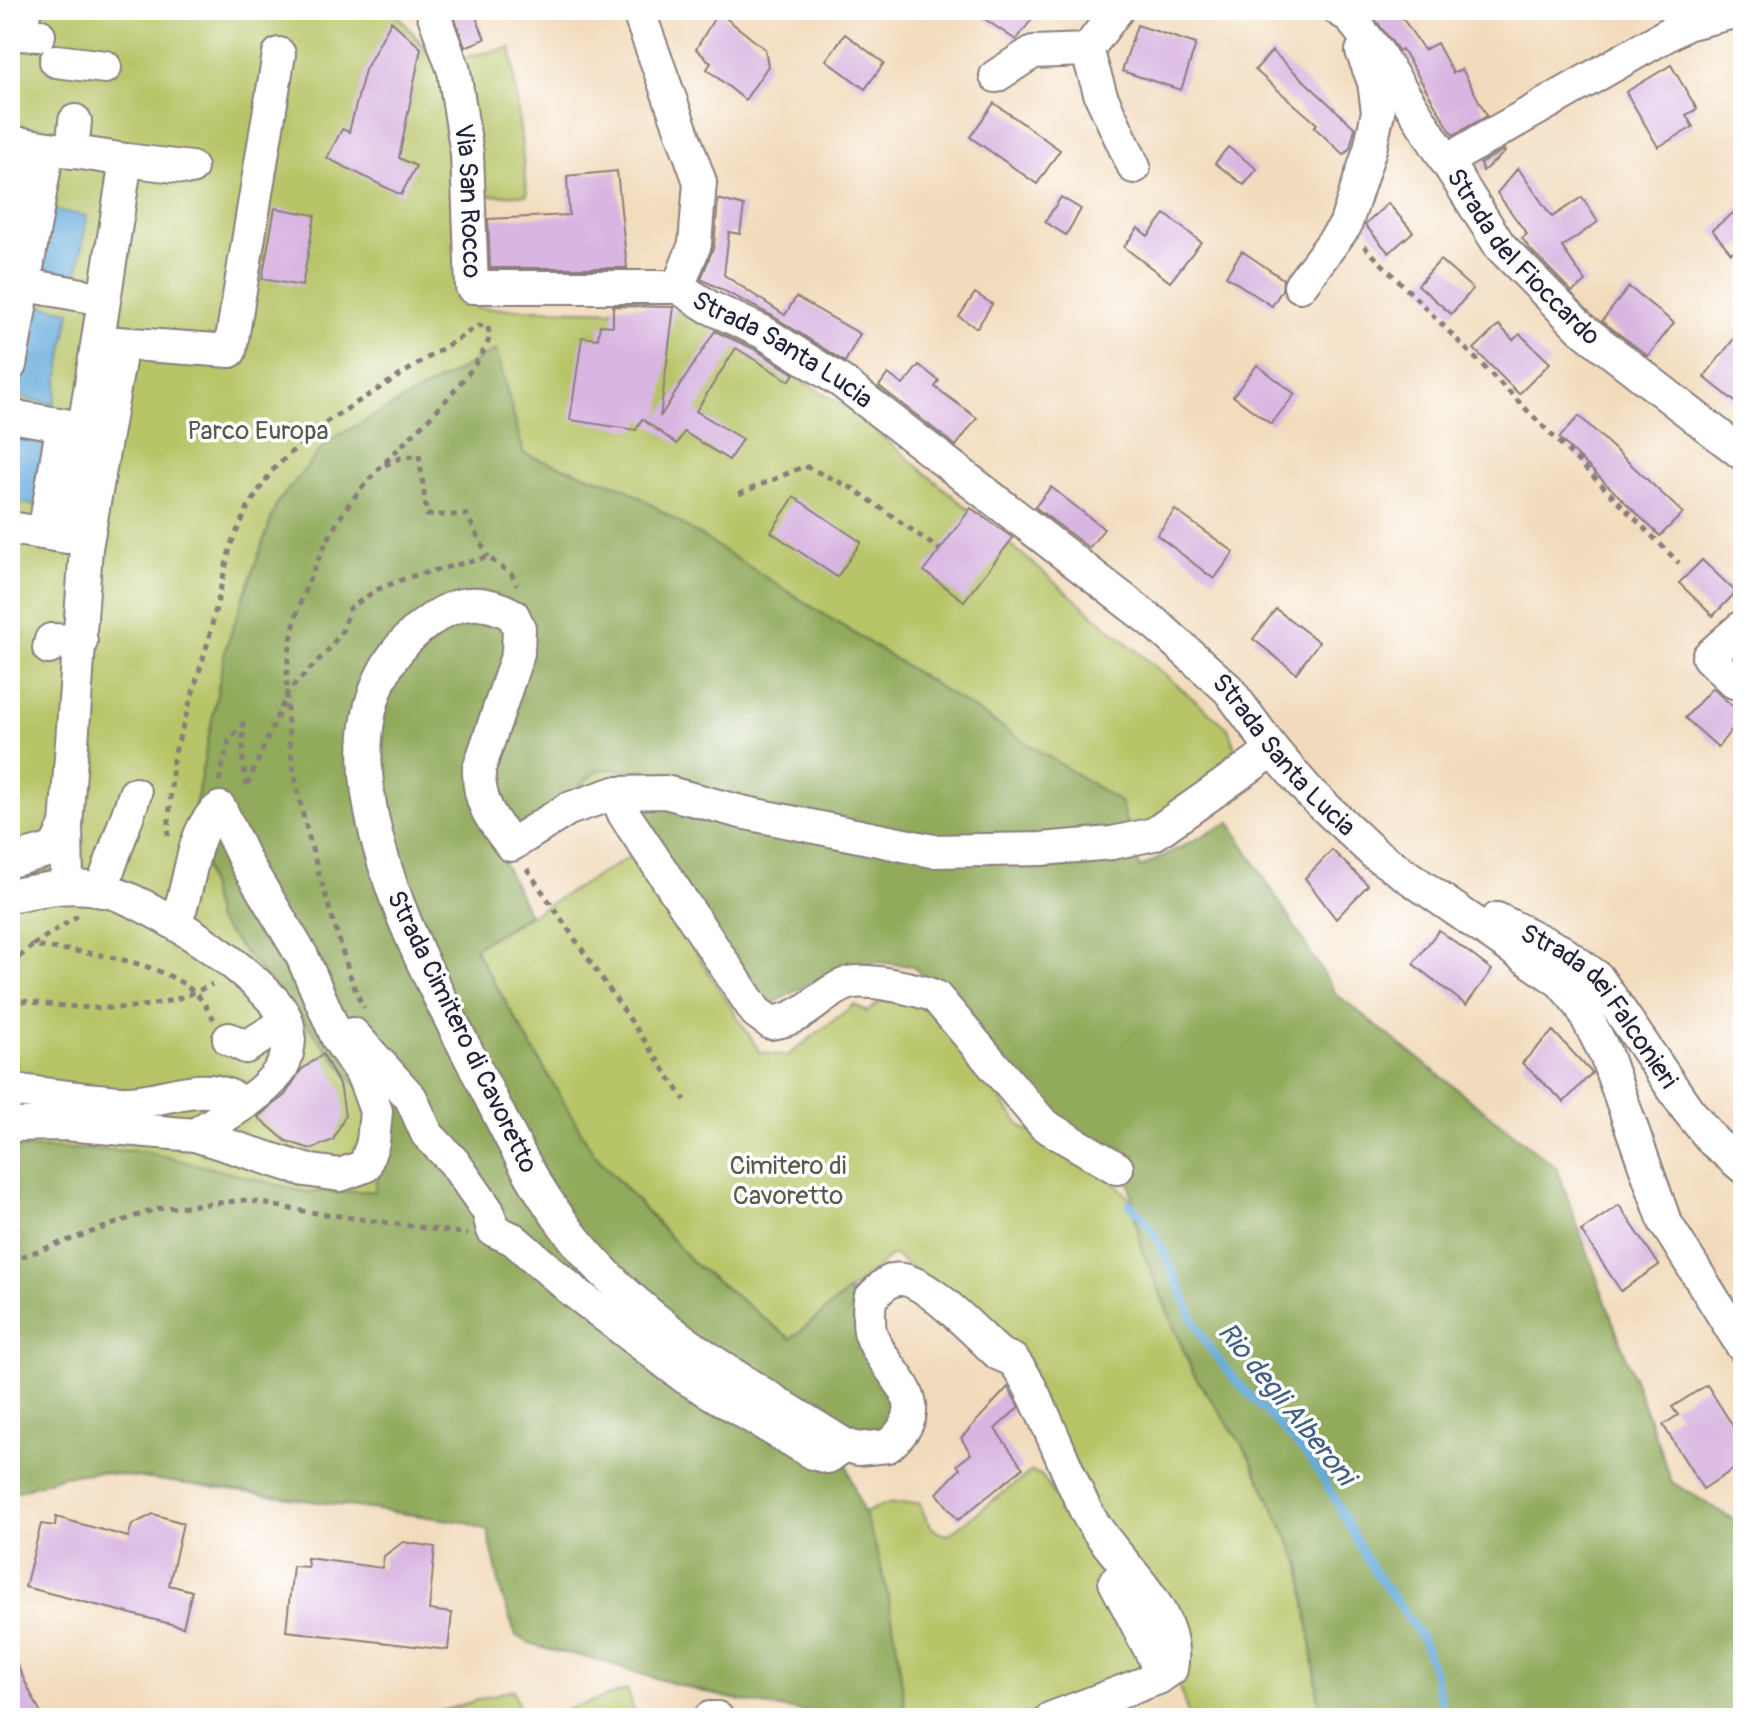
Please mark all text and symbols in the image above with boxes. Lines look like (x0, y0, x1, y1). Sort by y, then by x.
street label: Via San Rocco (447, 122, 488, 279)
street label: Strada del Fioccardo (1439, 163, 1606, 353)
street label: Strada Santa Lucia (686, 284, 879, 416)
park label: Parco Europa (187, 415, 329, 447)
street label: Strada Santa Lucia (1206, 667, 1362, 843)
street label: Strada Cimitero di Cavoretto (380, 886, 544, 1178)
street label: Strada dei Falconieri (1515, 917, 1684, 1095)
park label: Cimitero di Cavoretto (730, 1150, 846, 1212)
water label: Rio degli Alberoni (1210, 1316, 1365, 1496)

